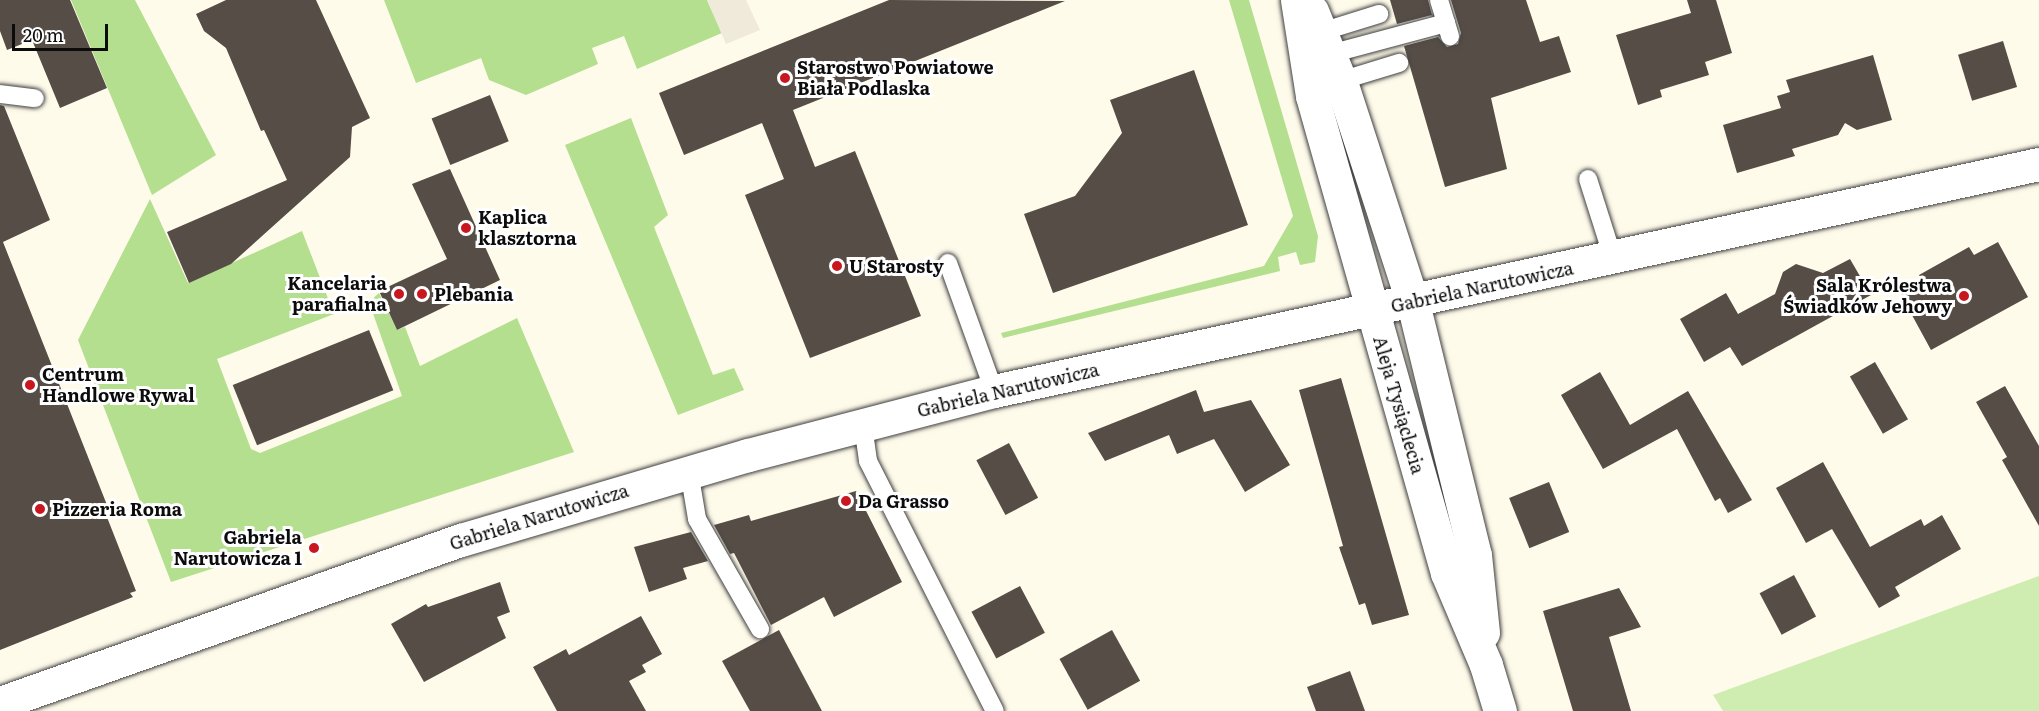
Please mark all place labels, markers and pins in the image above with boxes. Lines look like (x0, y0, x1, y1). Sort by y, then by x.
place label: Starostwo Powiatowe Biała Podlaska (797, 57, 994, 100)
marker: Starostwo Powiatowe Biała Podlaska (778, 71, 792, 85)
place label: Kaplica klasztorna (478, 207, 577, 250)
marker: Kaplica klasztorna (459, 221, 473, 235)
place label: U Starosty (849, 255, 944, 277)
marker: U Starosty (830, 259, 844, 273)
place label: Kancelaria parafialna (287, 273, 387, 316)
place label: Sala Królestwa Świadków Jehowy (1783, 275, 1952, 318)
place label: Plebania (434, 283, 513, 305)
marker: Kancelaria parafialna (392, 287, 406, 301)
marker: Plebania (415, 287, 429, 301)
marker: Sala Królestwa Świadków Jehowy (1957, 289, 1971, 303)
place label: Centrum Handlowe Rywal (42, 364, 195, 406)
marker: Centrum Handlowe Rywal (23, 378, 37, 392)
place label: Da Grasso (858, 490, 949, 512)
marker: Da Grasso (839, 494, 853, 508)
place label: Pizzeria Roma (52, 498, 182, 520)
marker: Pizzeria Roma (33, 502, 47, 516)
place label: Gabriela Narutowicza 1 (174, 527, 302, 570)
marker: Gabriela Narutowicza 1 (307, 541, 321, 555)

